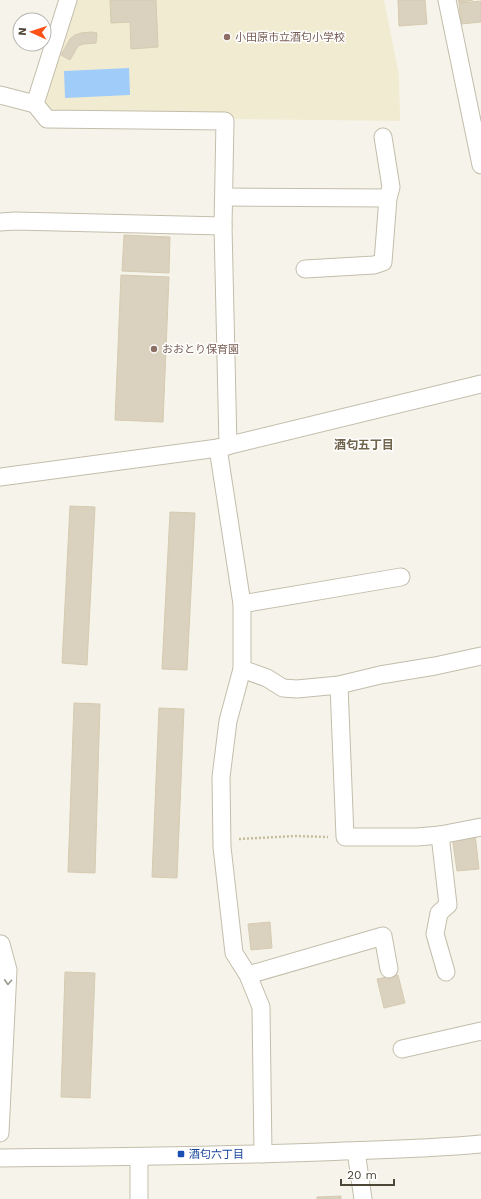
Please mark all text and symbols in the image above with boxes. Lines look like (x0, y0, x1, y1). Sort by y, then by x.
north arrow (12, 12, 52, 52)
text: N (16, 27, 29, 36)
place label: 小田原市立酒匂小学校 (235, 31, 345, 44)
marker: 小田原市立酒匂小学校 (222, 32, 232, 42)
place label: おおとり保育園 (162, 343, 239, 356)
marker: おおとり保育園 (149, 344, 159, 354)
district label: 酒匂五丁目 (334, 438, 394, 452)
one-way arrow (3, 979, 12, 985)
place label: 酒匂六丁目 (189, 1148, 244, 1161)
marker: 酒匂六丁目 (176, 1149, 186, 1159)
scale bar (341, 1161, 394, 1187)
text: 20 m (347, 1168, 377, 1182)

